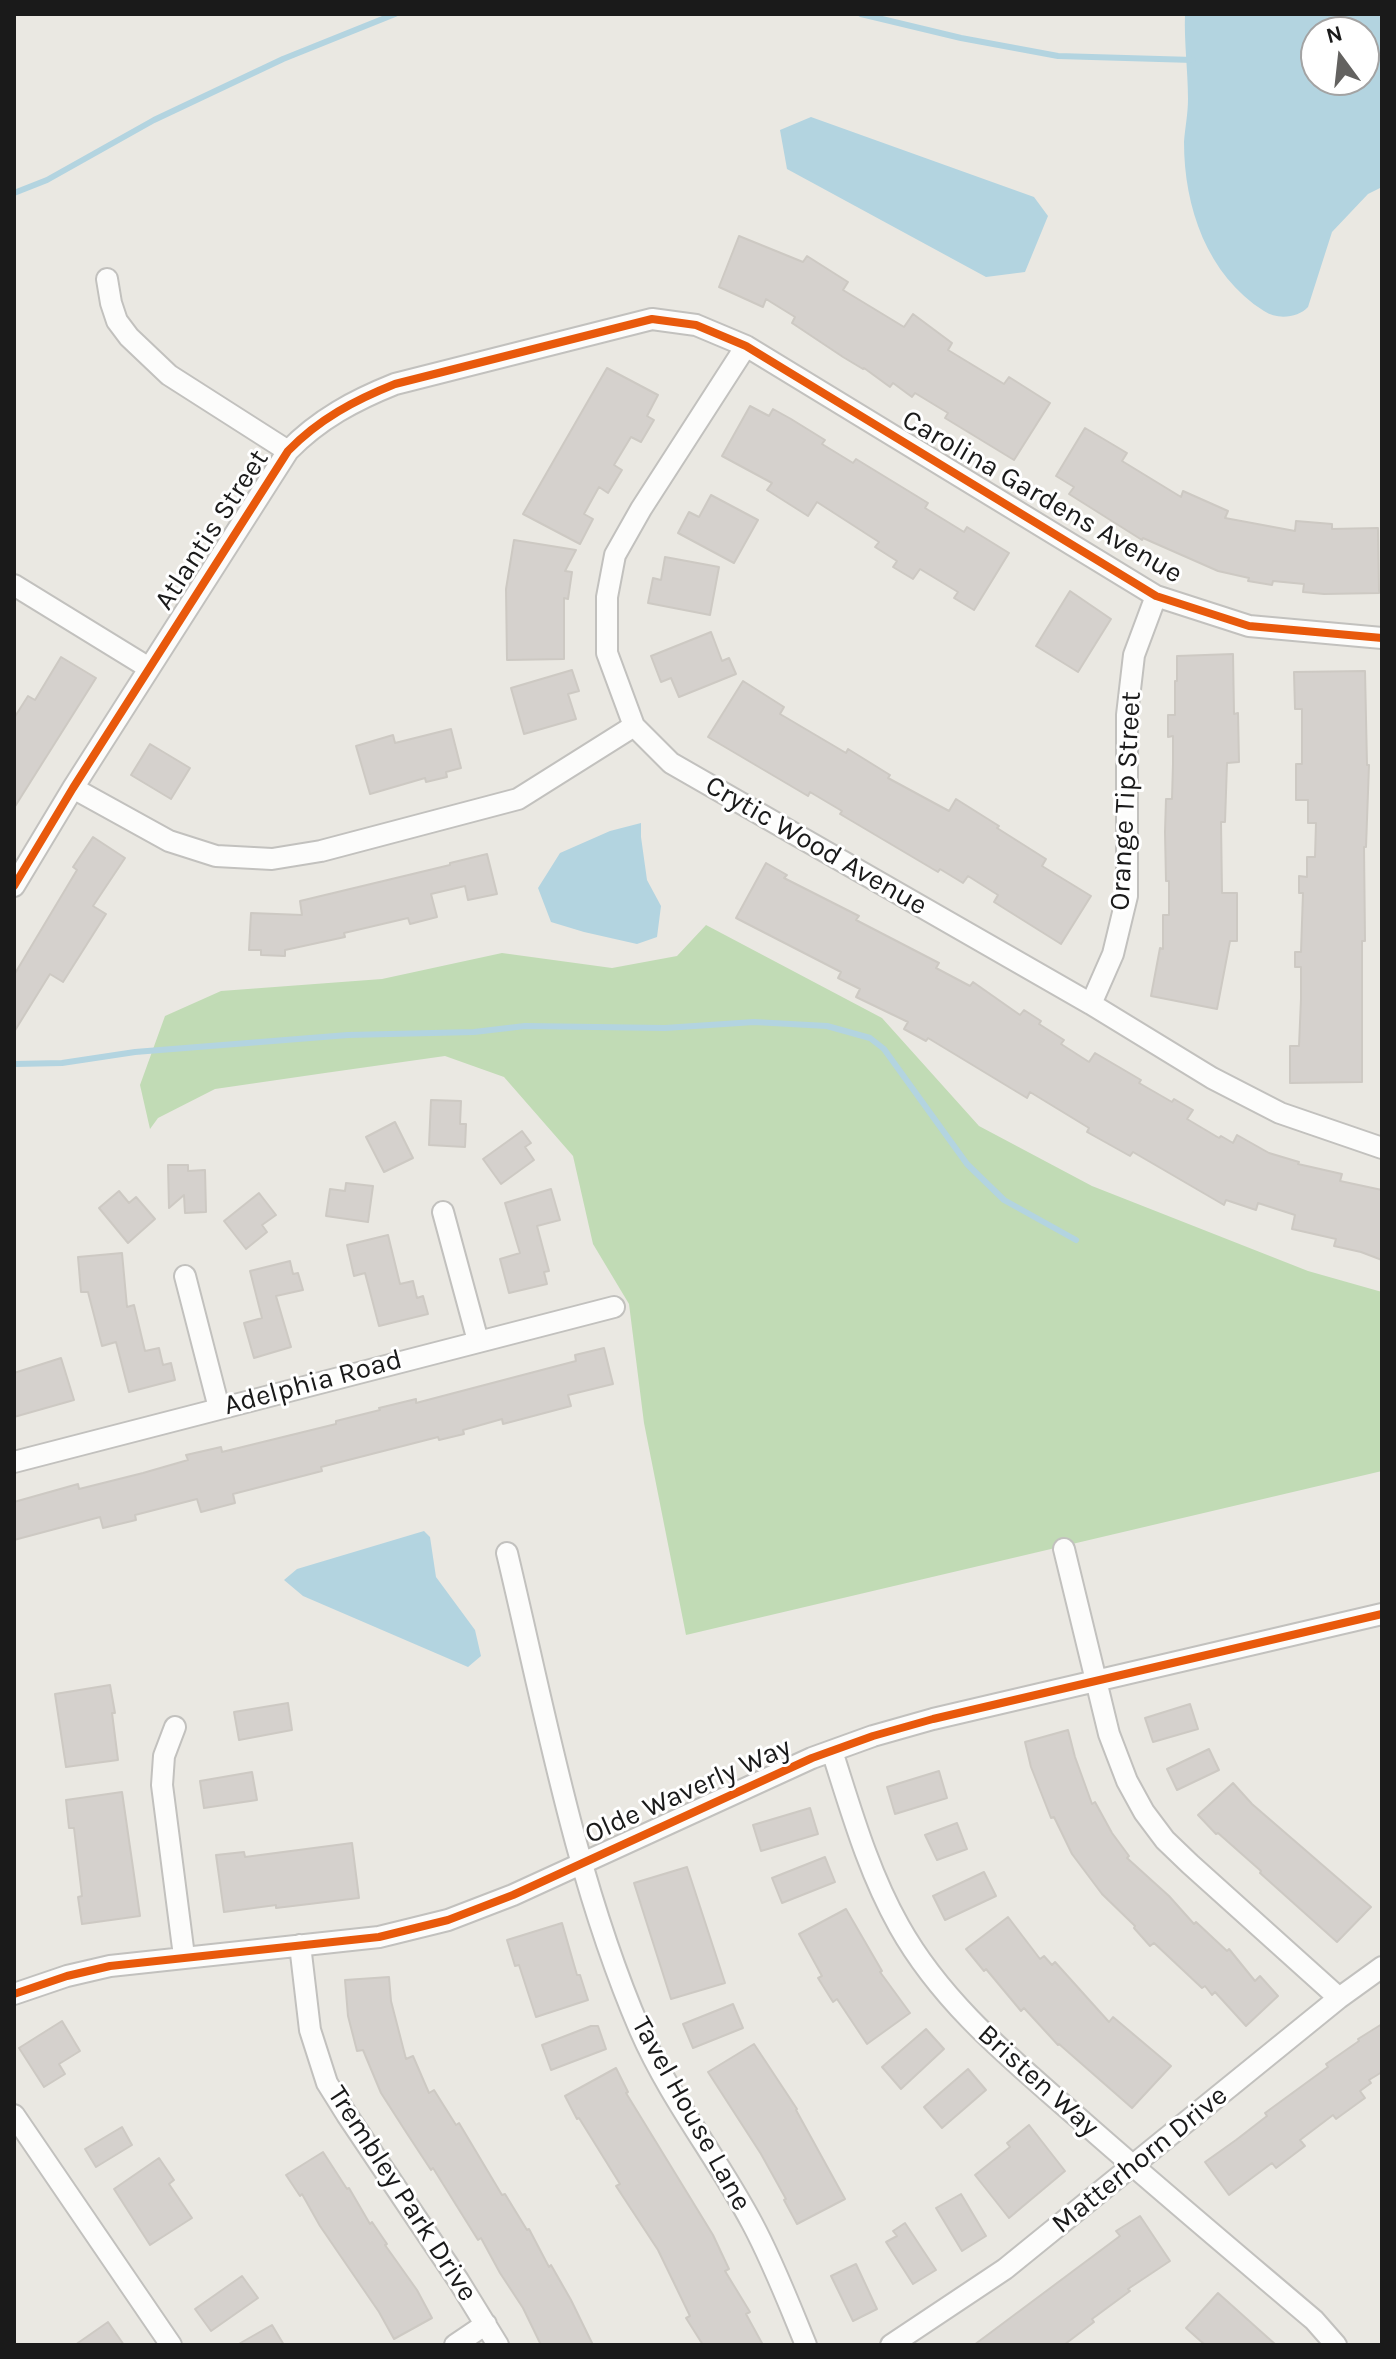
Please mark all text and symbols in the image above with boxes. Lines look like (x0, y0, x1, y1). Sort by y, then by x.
north arrow (1300, 16, 1380, 96)
text: N (1323, 20, 1345, 49)
street label: Carolina Gardens Avenue (896, 403, 1188, 591)
street label: Atlantis Street (148, 444, 276, 616)
street label: Orange Tip Street (1103, 690, 1149, 912)
street label: Crytic Wood Avenue (699, 769, 933, 923)
street label: Adelphia Road (220, 1343, 406, 1423)
street label: Olde Waverly Way (580, 1731, 796, 1851)
street label: Tavel House Lane (624, 2011, 758, 2217)
street label: Bristen Way (970, 2018, 1106, 2144)
street label: Matterhorn Drive (1046, 2079, 1234, 2241)
street label: Trembley Park Drive (320, 2080, 484, 2308)

